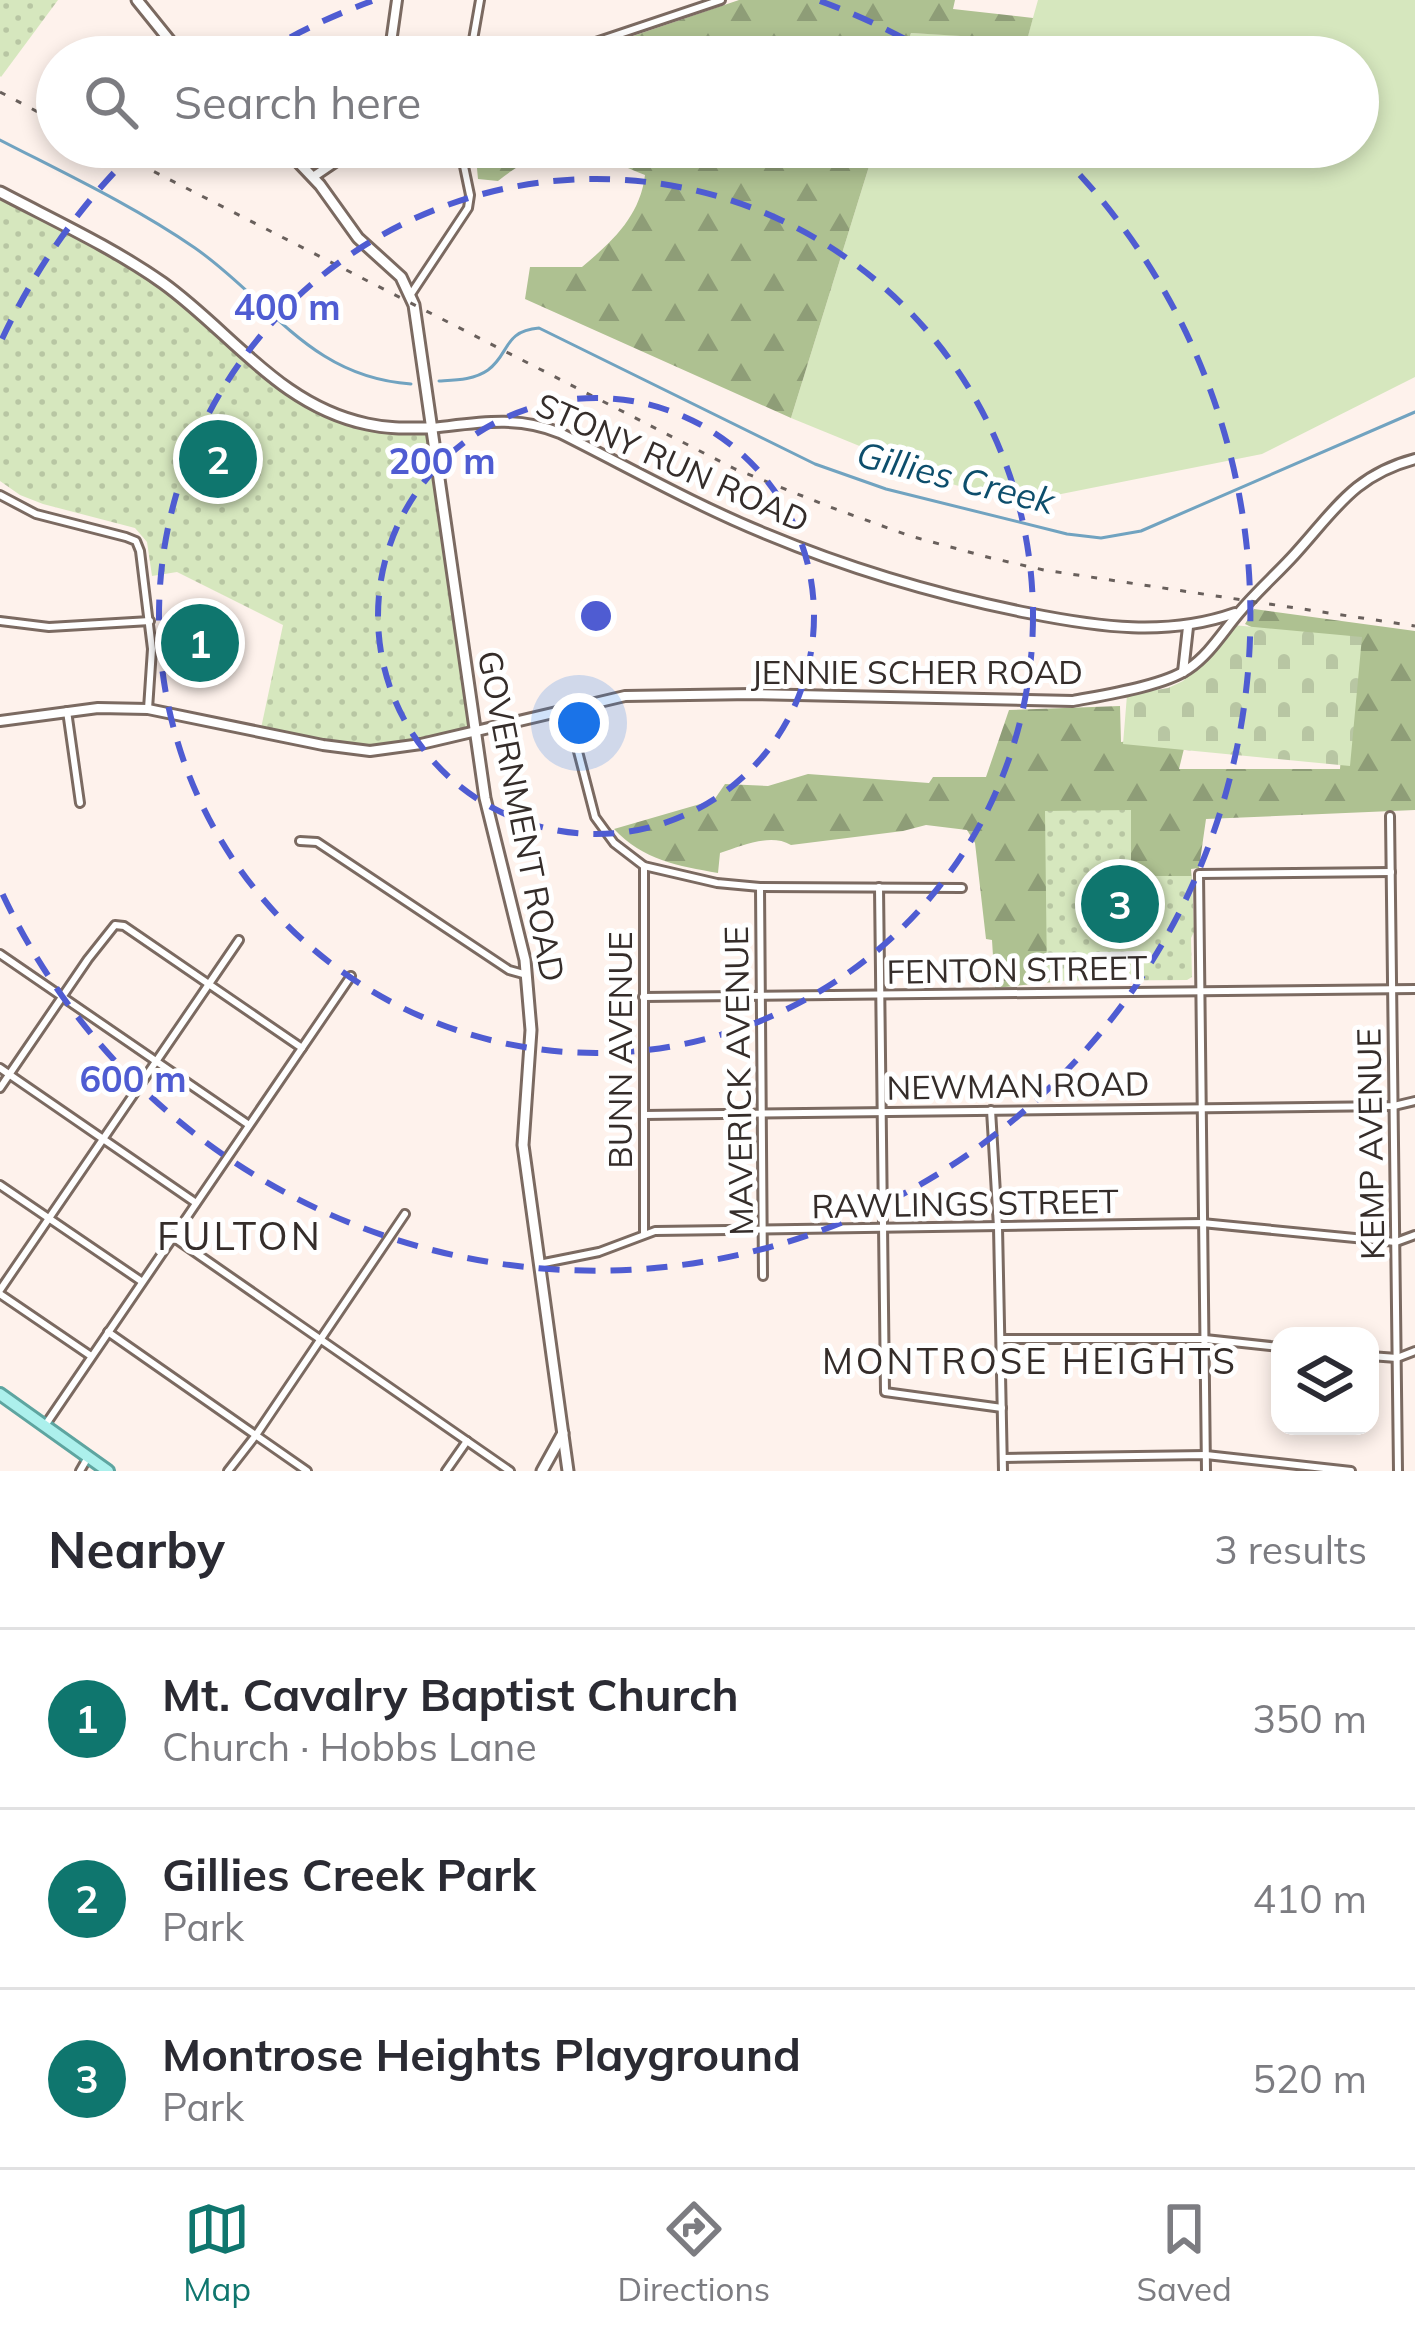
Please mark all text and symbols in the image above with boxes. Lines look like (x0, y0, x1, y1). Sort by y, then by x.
search box (36, 36, 1379, 168)
icon: search (78, 69, 144, 135)
text: Search here (174, 74, 421, 130)
text: 400 m (233, 284, 341, 329)
street label: STONY RUN ROAD (530, 383, 816, 541)
pin: 2 (179, 414, 257, 504)
water label: Gillies Creek (852, 431, 1061, 524)
text: 200 m (388, 438, 496, 483)
centre of rings (575, 595, 617, 637)
pin: 1 (161, 598, 239, 688)
street label: GOVERNMENT ROAD (470, 647, 574, 985)
street label: JENNIE SCHER ROAD (751, 651, 1083, 692)
your location (549, 693, 609, 753)
pin: 3 (1081, 859, 1159, 949)
street label: MAVERICK AVENUE (715, 926, 761, 1236)
street label: BUNN AVENUE (599, 931, 640, 1169)
street label: FENTON STREET (886, 946, 1148, 992)
street label: KEMP AVENUE (1347, 1028, 1393, 1260)
text: 600 m (79, 1056, 187, 1101)
street label: NEWMAN ROAD (886, 1062, 1150, 1108)
street label: RAWLINGS STREET (811, 1180, 1119, 1226)
district label: FULTON (157, 1211, 323, 1260)
map controls (1271, 1327, 1379, 1435)
button: layers (1271, 1327, 1379, 1435)
district label: MONTROSE HEIGHTS (822, 1338, 1238, 1383)
text: Nearby (48, 1517, 225, 1581)
text: 3 results (1214, 1525, 1367, 1574)
text: Mt. Cavalry Baptist Church (162, 1666, 739, 1722)
text: 1 (75, 1694, 99, 1743)
text: 350 m (1252, 1694, 1367, 1743)
text: Church · Hobbs Lane (162, 1722, 537, 1771)
text: Gillies Creek Park (162, 1846, 536, 1902)
text: 2 (75, 1874, 99, 1923)
text: 410 m (1252, 1874, 1367, 1923)
text: Park (162, 1902, 244, 1951)
text: Montrose Heights Playground (162, 2026, 801, 2082)
text: 3 (75, 2054, 99, 2103)
text: 520 m (1252, 2054, 1367, 2103)
text: Park (162, 2082, 244, 2131)
tab: Map (183, 2196, 251, 2309)
tab: Directions (618, 2196, 770, 2309)
tab: Saved (1137, 2196, 1232, 2309)

